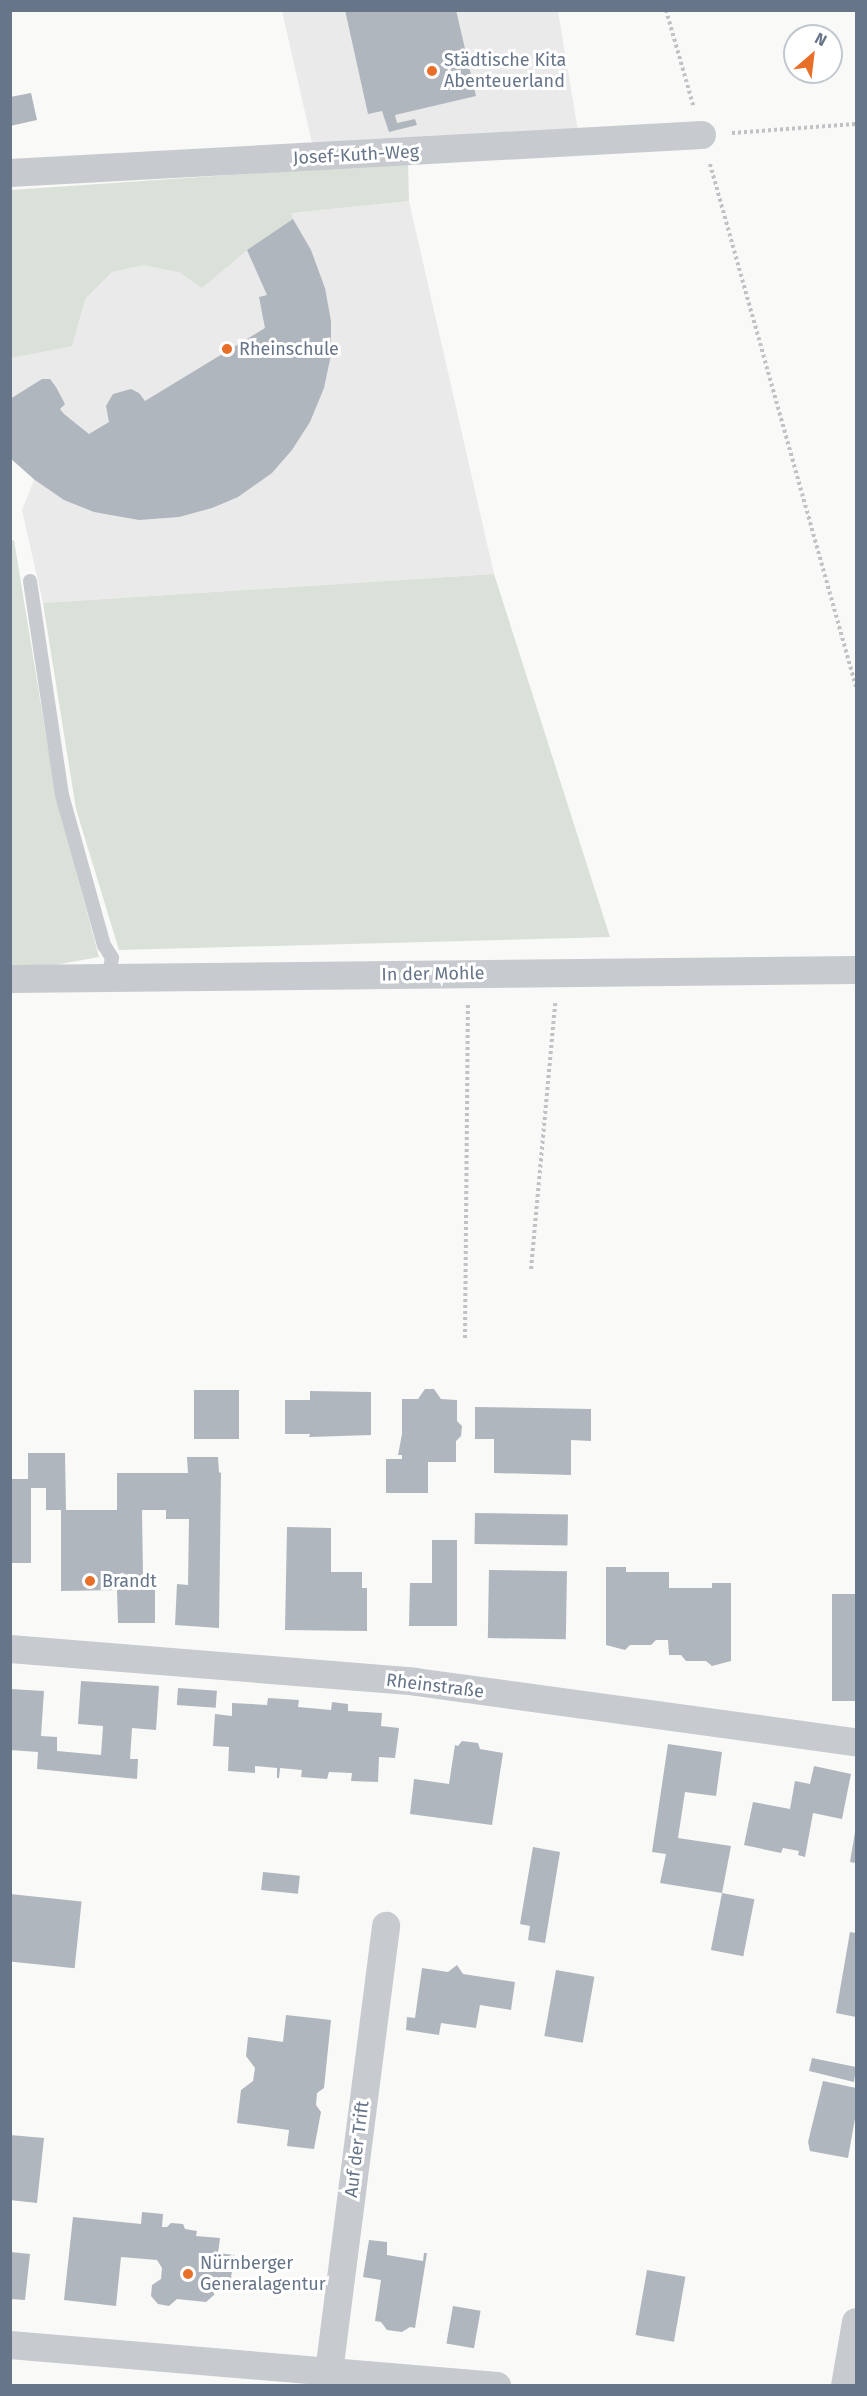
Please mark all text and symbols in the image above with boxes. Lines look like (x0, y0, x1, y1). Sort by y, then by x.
north arrow (783, 24, 843, 84)
text: N (812, 29, 830, 50)
place label: Städtische Kita Abenteuerland (444, 50, 566, 92)
marker: Städtische Kita Abenteuerland (425, 64, 439, 78)
street label: Josef-Kuth-Weg (292, 141, 420, 169)
place label: Rheinschule (239, 338, 339, 360)
marker: Rheinschule (220, 342, 234, 356)
street label: In der Mohle (381, 962, 485, 986)
place label: Brandt (102, 1570, 157, 1592)
marker: Brandt (83, 1574, 97, 1588)
street label: Rheinstraße (385, 1669, 485, 1703)
street label: Auf der Trift (340, 2099, 374, 2199)
place label: Nürnberger Generalagentur (200, 2253, 326, 2296)
marker: Nürnberger Generalagentur (181, 2267, 195, 2281)

